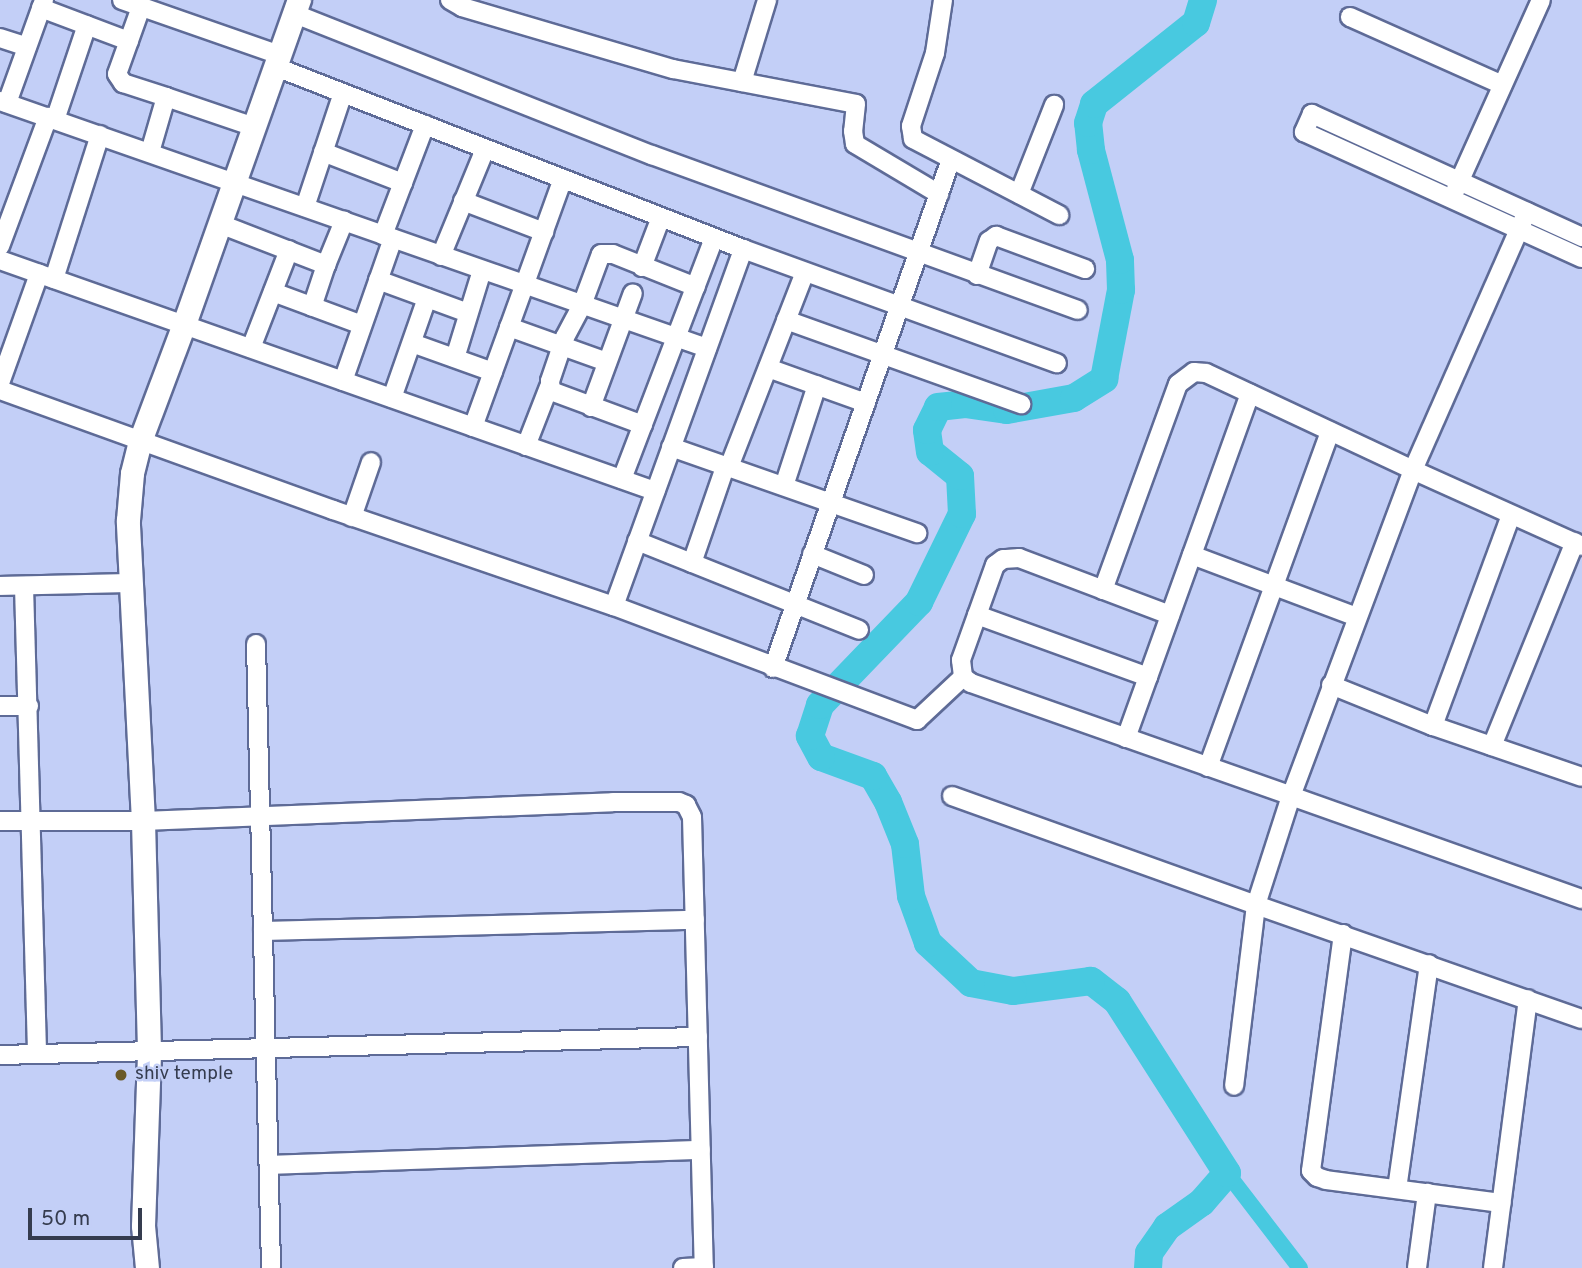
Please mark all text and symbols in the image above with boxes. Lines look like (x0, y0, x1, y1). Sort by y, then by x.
place label: shiv temple (135, 1064, 233, 1086)
marker: shiv temple (113, 1067, 129, 1083)
scale bar (32, 1194, 145, 1238)
text: 50 m (41, 1206, 90, 1233)

